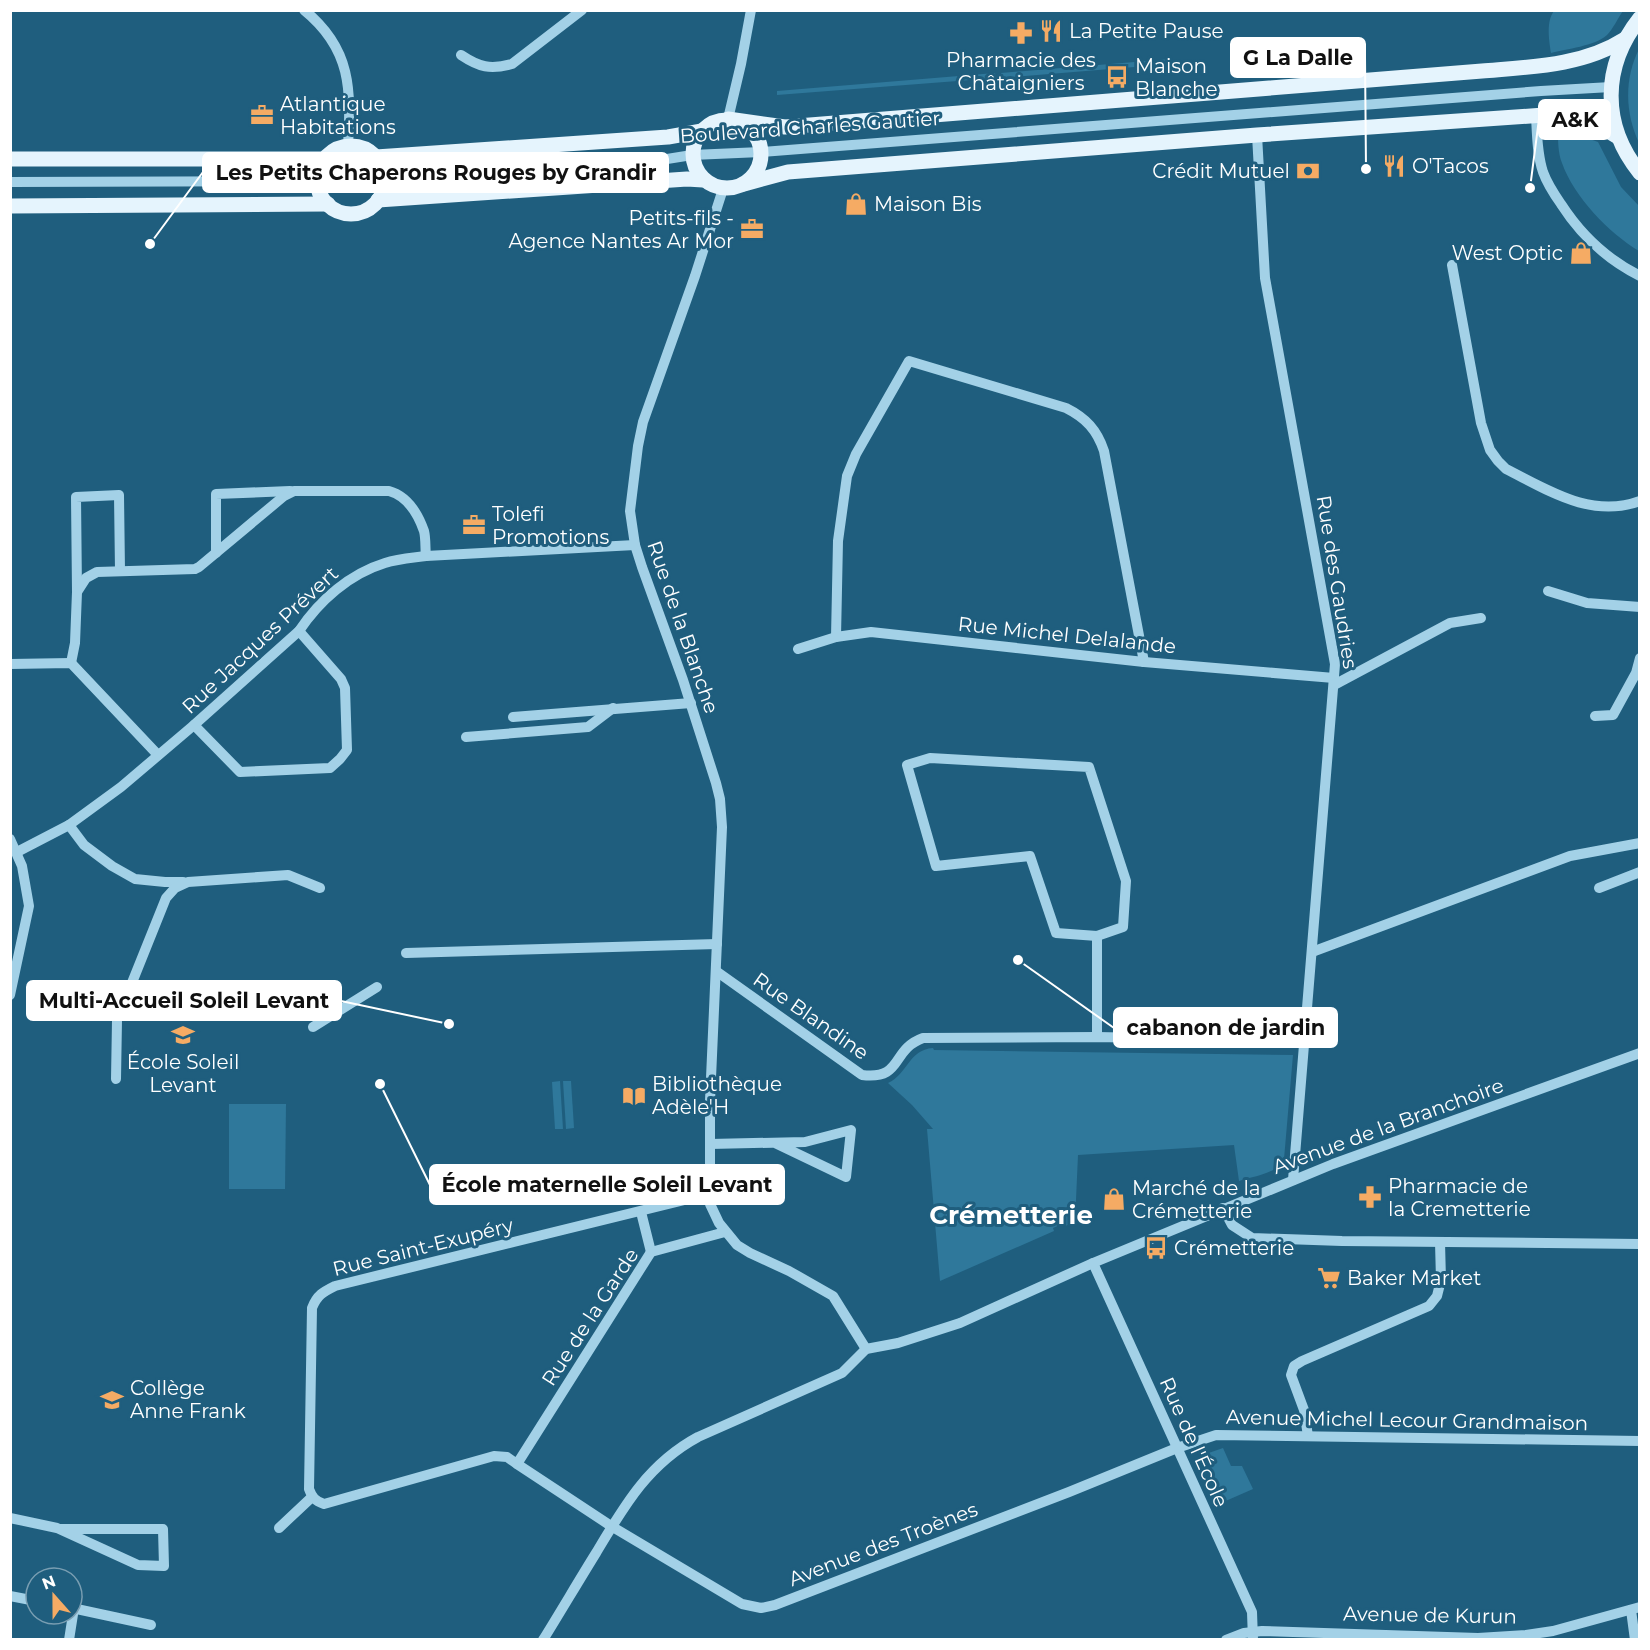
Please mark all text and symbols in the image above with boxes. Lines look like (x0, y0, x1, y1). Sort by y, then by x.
restaurant icon: La Petite Pause (1038, 18, 1064, 44)
place label: La Petite Pause (1069, 19, 1224, 43)
pharmacy icon: Pharmacie des Châtaigniers (1008, 20, 1034, 46)
callout: G La Dalle (1231, 38, 1365, 77)
text: G La Dalle (1243, 45, 1353, 70)
place label: Pharmacie des Châtaigniers (946, 48, 1096, 95)
place label: Maison Blanche (1135, 54, 1218, 101)
bus stop icon: Maison Blanche (1104, 64, 1130, 90)
place label: Atlantique Habitations (280, 92, 396, 139)
callout: A&K (1539, 100, 1610, 139)
office icon: Atlantique Habitations (249, 102, 275, 128)
street label: Boulevard Charles Gautier (679, 106, 941, 148)
text: A&K (1551, 107, 1599, 132)
callout: Les Petits Chaperons Rouges by Grandir (203, 153, 668, 192)
restaurant icon: O'Tacos (1381, 153, 1407, 179)
place label: O'Tacos (1412, 154, 1489, 178)
bank icon: Crédit Mutuel (1295, 158, 1321, 184)
place label: Crédit Mutuel (1152, 159, 1290, 183)
text: Les Petits Chaperons Rouges by Grandir (216, 160, 656, 185)
shop icon: Maison Bis (843, 191, 869, 217)
place label: Maison Bis (874, 192, 982, 216)
place label: Petits-fils - Agence Nantes Ar Mor (508, 206, 734, 253)
office icon: Petits-fils - Agence Nantes Ar Mor (739, 216, 765, 242)
shop icon: West Optic (1568, 240, 1594, 266)
place label: West Optic (1452, 241, 1563, 265)
street label: Rue des Gaudries (1311, 494, 1363, 671)
place label: Tolefi Promotions (492, 502, 610, 549)
office icon: Tolefi Promotions (461, 512, 487, 538)
street label: Rue de la Blanche (642, 538, 724, 716)
street label: Rue Jacques Prévert (177, 561, 343, 719)
street label: Rue Michel Delalande (957, 612, 1177, 658)
street label: Rue Blandine (749, 967, 873, 1065)
callout: Multi-Accueil Soleil Levant (27, 981, 341, 1020)
text: Multi-Accueil Soleil Levant (39, 988, 329, 1013)
callout: cabanon de jardin (1114, 1008, 1337, 1047)
text: cabanon de jardin (1127, 1015, 1325, 1040)
school or university icon: École Soleil Levant (170, 1022, 196, 1048)
place label: École Soleil Levant (127, 1050, 239, 1097)
place label: Bibliothèque Adèle'H (652, 1072, 782, 1119)
street label: Avenue de la Branchoire (1269, 1073, 1507, 1179)
library icon: Bibliothèque Adèle'H (621, 1083, 647, 1109)
callout: École maternelle Soleil Levant (430, 1165, 784, 1204)
text: École maternelle Soleil Levant (442, 1172, 772, 1197)
place label: Pharmacie de la Cremetterie (1388, 1174, 1531, 1221)
place label: Marché de la Crémetterie (1132, 1176, 1261, 1223)
pharmacy icon: Pharmacie de la Cremetterie (1357, 1184, 1383, 1210)
shop icon: Marché de la Crémetterie (1101, 1186, 1127, 1212)
district label: Crémetterie (929, 1199, 1093, 1231)
street label: Rue Saint-Exupéry (330, 1213, 516, 1281)
bus stop icon: Crémetterie (1143, 1235, 1169, 1261)
place label: Crémetterie (1174, 1236, 1294, 1260)
street label: Rue de la Garde (537, 1244, 643, 1390)
supermarket icon: Baker Market (1316, 1265, 1342, 1291)
place label: Baker Market (1347, 1266, 1481, 1290)
street label: Rue de l'École (1155, 1373, 1233, 1511)
place label: Collège Anne Frank (130, 1376, 246, 1423)
school or university icon: Collège Anne Frank (99, 1387, 125, 1413)
street label: Avenue Michel Lecour Grandmaison (1226, 1405, 1588, 1435)
street label: Avenue des Troènes (785, 1497, 981, 1591)
north arrow (24, 1566, 84, 1626)
text: N (39, 1571, 58, 1594)
street label: Avenue de Kurun (1343, 1601, 1517, 1629)

